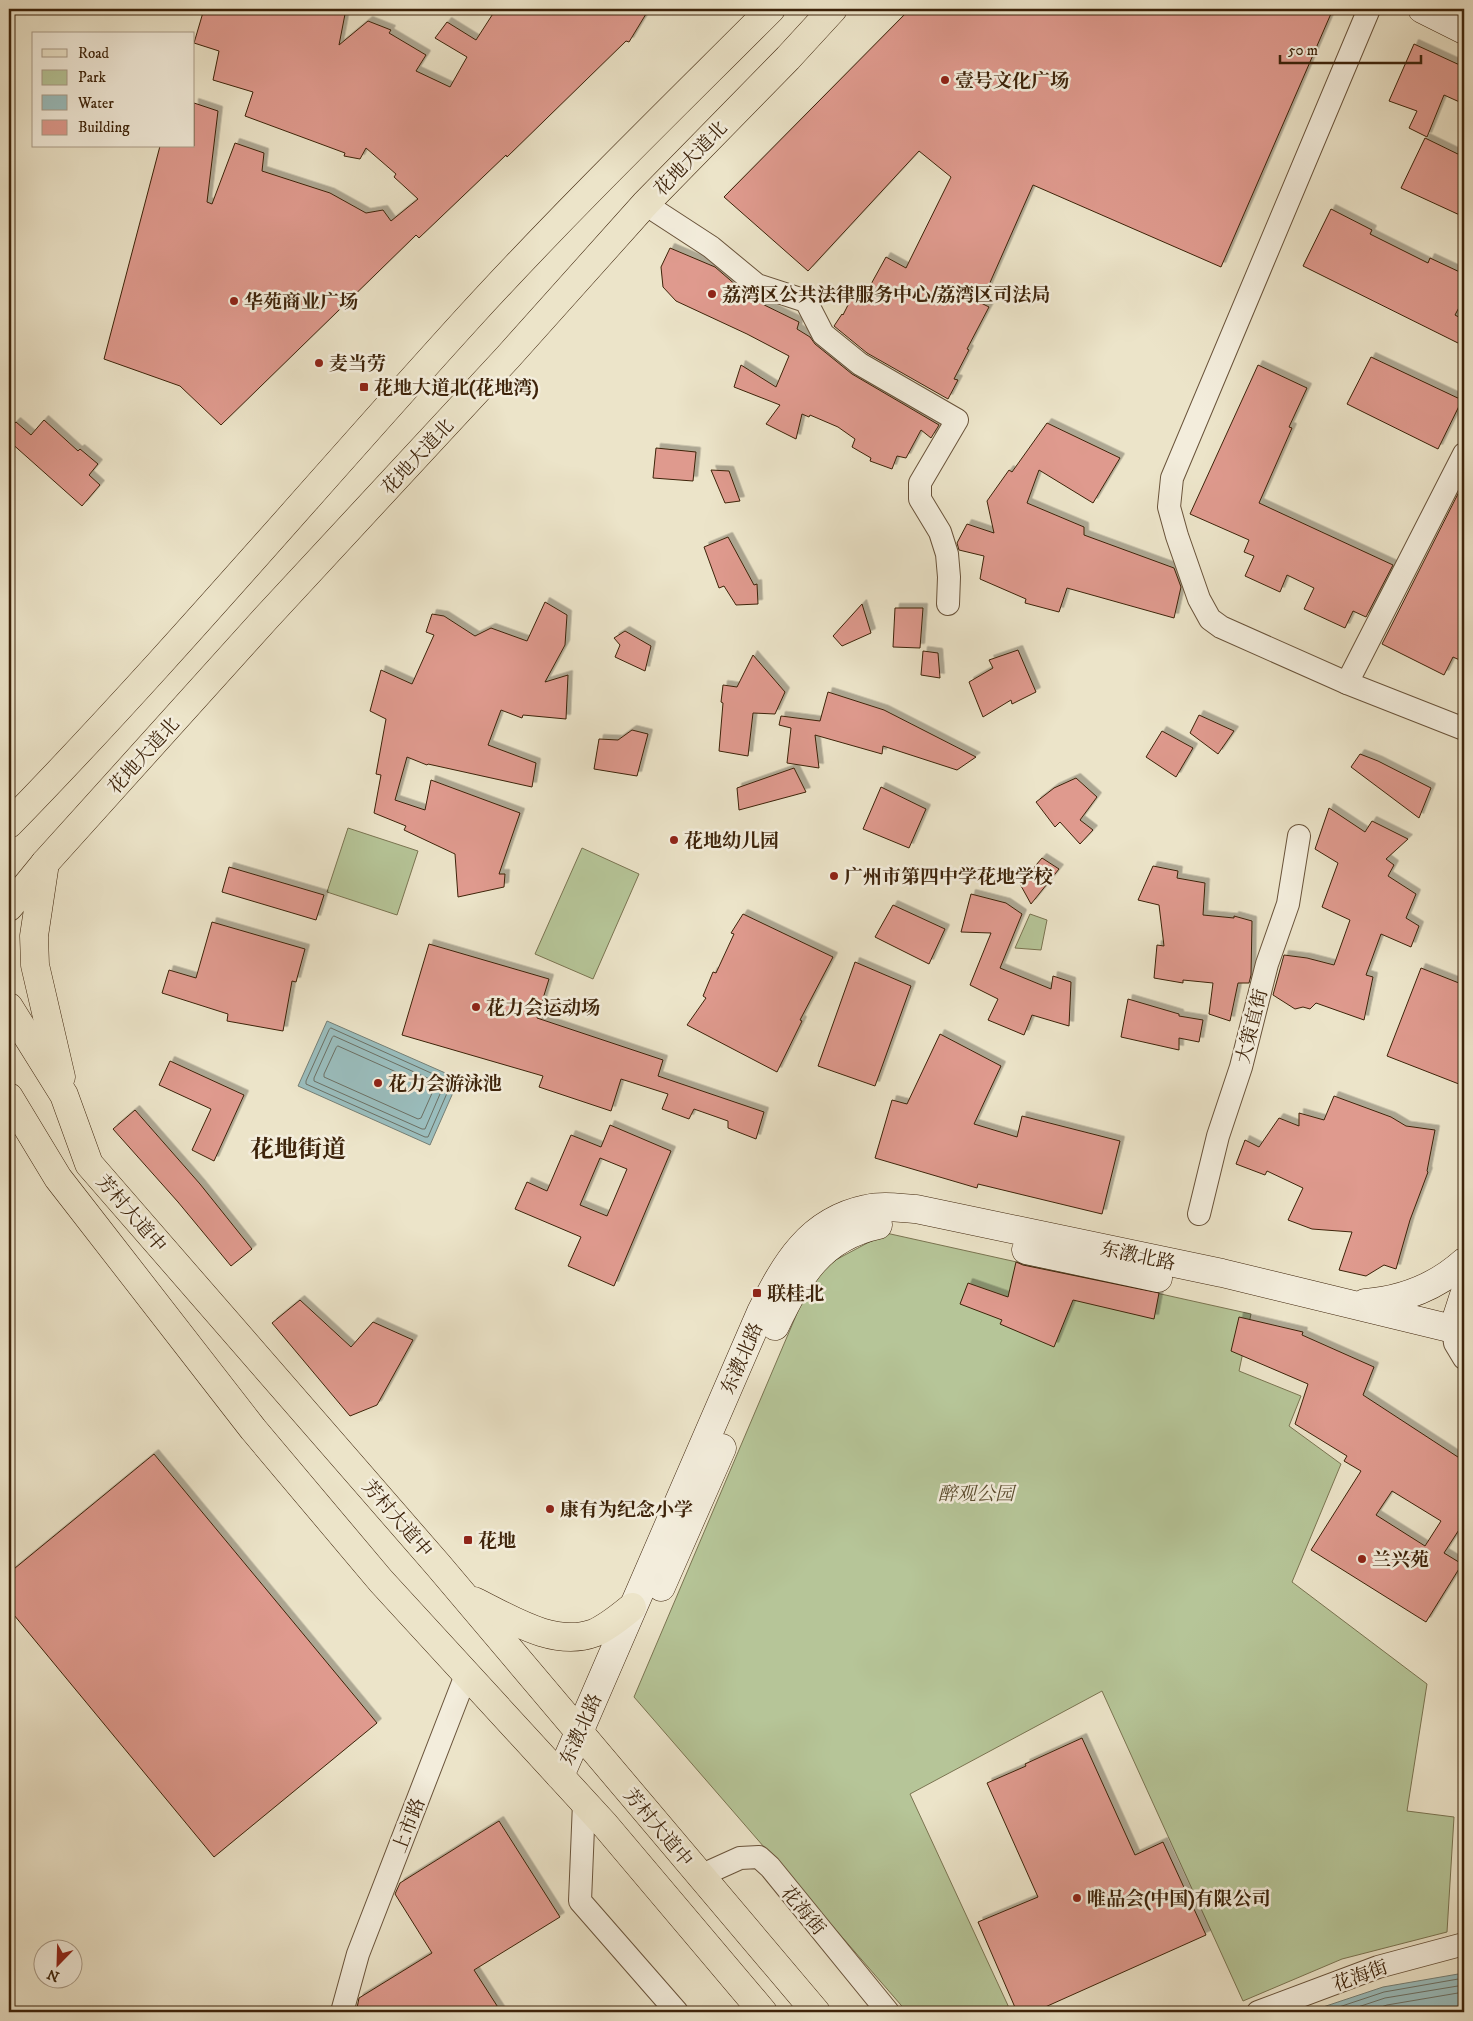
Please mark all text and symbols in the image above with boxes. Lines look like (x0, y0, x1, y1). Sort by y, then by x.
legend (32, 32, 195, 148)
scale bar (1280, 32, 1422, 64)
text: 50 m (1288, 41, 1318, 60)
text: Road (78, 44, 110, 63)
text: Park (78, 68, 107, 87)
place label: 壹号文化广场 (955, 70, 1069, 93)
marker: 壹号文化广场 (939, 74, 951, 86)
text: Water (77, 94, 114, 113)
street label: 花地大道北 (650, 117, 732, 201)
text: Building (78, 118, 130, 137)
place label: 荔湾区公共法律服务中心/荔湾区司法局 (722, 284, 1050, 307)
marker: 荔湾区公共法律服务中心/荔湾区司法局 (706, 288, 718, 300)
place label: 华苑商业广场 (244, 291, 358, 314)
marker: 华苑商业广场 (228, 295, 240, 307)
place label: 麦当劳 (329, 353, 386, 376)
marker: 麦当劳 (313, 357, 325, 369)
place label: 花地大道北(花地湾) (374, 377, 539, 400)
marker: 花地大道北(花地湾) (358, 381, 370, 393)
street label: 花地大道北 (377, 414, 459, 500)
street label: 花地大道北 (104, 713, 184, 799)
place label: 花地幼儿园 (684, 830, 779, 853)
marker: 花地幼儿园 (668, 834, 680, 846)
place label: 广州市第四中学花地学校 (844, 866, 1053, 889)
marker: 广州市第四中学花地学校 (828, 870, 840, 882)
street label: 大策直街 (1232, 987, 1273, 1066)
place label: 花力会运动场 (486, 997, 600, 1020)
marker: 花力会运动场 (470, 1001, 482, 1013)
place label: 花力会游泳池 (388, 1073, 502, 1096)
marker: 花力会游泳池 (372, 1077, 384, 1089)
district label: 花地街道 (250, 1135, 346, 1165)
street label: 芳村大道中 (91, 1171, 171, 1257)
street label: 东漖北路 (1098, 1237, 1177, 1276)
place label: 联桂北 (767, 1283, 824, 1306)
marker: 联桂北 (751, 1287, 763, 1299)
street label: 东漖北路 (716, 1319, 768, 1398)
street label: 芳村大道中 (357, 1476, 437, 1562)
park label: 醉观公园 (938, 1483, 1017, 1506)
place label: 康有为纪念小学 (560, 1499, 693, 1522)
marker: 康有为纪念小学 (544, 1503, 556, 1515)
place label: 花地 (478, 1530, 516, 1553)
marker: 花地 (462, 1534, 474, 1546)
place label: 兰兴苑 (1372, 1549, 1429, 1572)
marker: 兰兴苑 (1356, 1553, 1368, 1565)
street label: 东漖北路 (555, 1690, 607, 1769)
street label: 芳村大道中 (619, 1784, 697, 1872)
street label: 上市路 (388, 1795, 430, 1856)
street label: 花海街 (776, 1882, 830, 1940)
place label: 唯品会(中国)有限公司 (1087, 1888, 1271, 1911)
marker: 唯品会(中国)有限公司 (1071, 1892, 1083, 1904)
north arrow (32, 1938, 82, 1988)
street label: 花海街 (1330, 1956, 1391, 1997)
text: N (44, 1964, 62, 1986)

